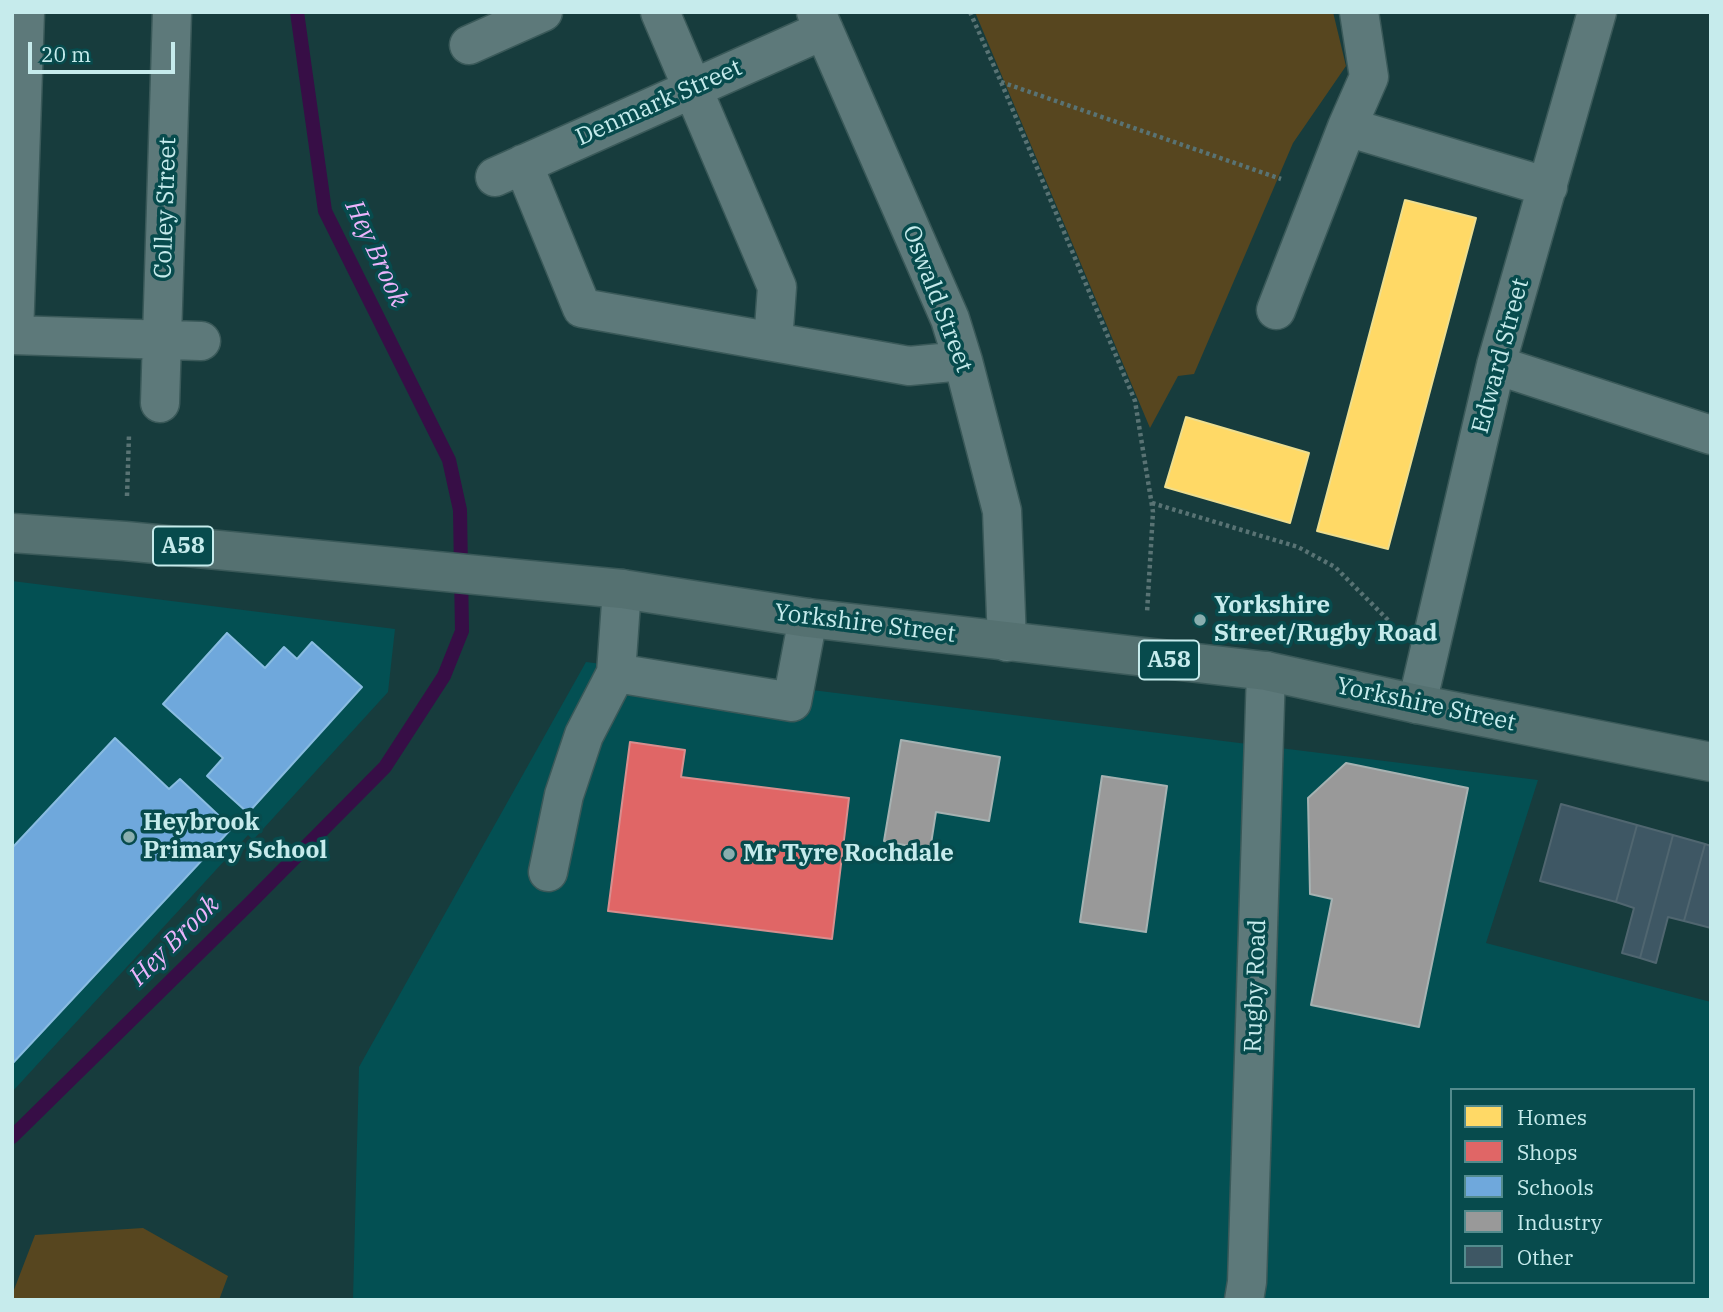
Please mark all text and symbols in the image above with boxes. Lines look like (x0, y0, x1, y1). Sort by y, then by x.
scale bar (32, 28, 178, 72)
text: 20 m (41, 40, 91, 68)
street label: Denmark Street (571, 53, 747, 153)
street label: Colley Street (149, 137, 183, 279)
water label: Hey Brook (338, 196, 414, 312)
street label: Oswald Street (896, 221, 978, 377)
street label: Edward Street (1466, 275, 1536, 437)
road number: A58 (153, 526, 213, 566)
place label: Yorkshire Street/Rugby Road (1214, 592, 1437, 648)
street label: Yorkshire Street (773, 599, 957, 649)
marker: Yorkshire Street/Rugby Road (1192, 612, 1208, 628)
road number: A58 (1139, 640, 1199, 680)
street label: Yorkshire Street (1334, 672, 1518, 738)
place label: Heybrook Primary School (143, 809, 327, 865)
marker: Heybrook Primary School (121, 829, 137, 845)
place label: Mr Tyre Rochdale (743, 840, 954, 868)
marker: Mr Tyre Rochdale (721, 846, 737, 862)
water label: Hey Brook (124, 890, 226, 992)
street label: Rugby Road (1239, 919, 1273, 1053)
legend (1450, 1088, 1695, 1284)
text: Homes (1517, 1103, 1587, 1131)
text: Shops (1517, 1138, 1577, 1166)
text: Schools (1517, 1173, 1594, 1201)
text: Industry (1517, 1208, 1602, 1236)
text: Other (1517, 1243, 1573, 1271)

